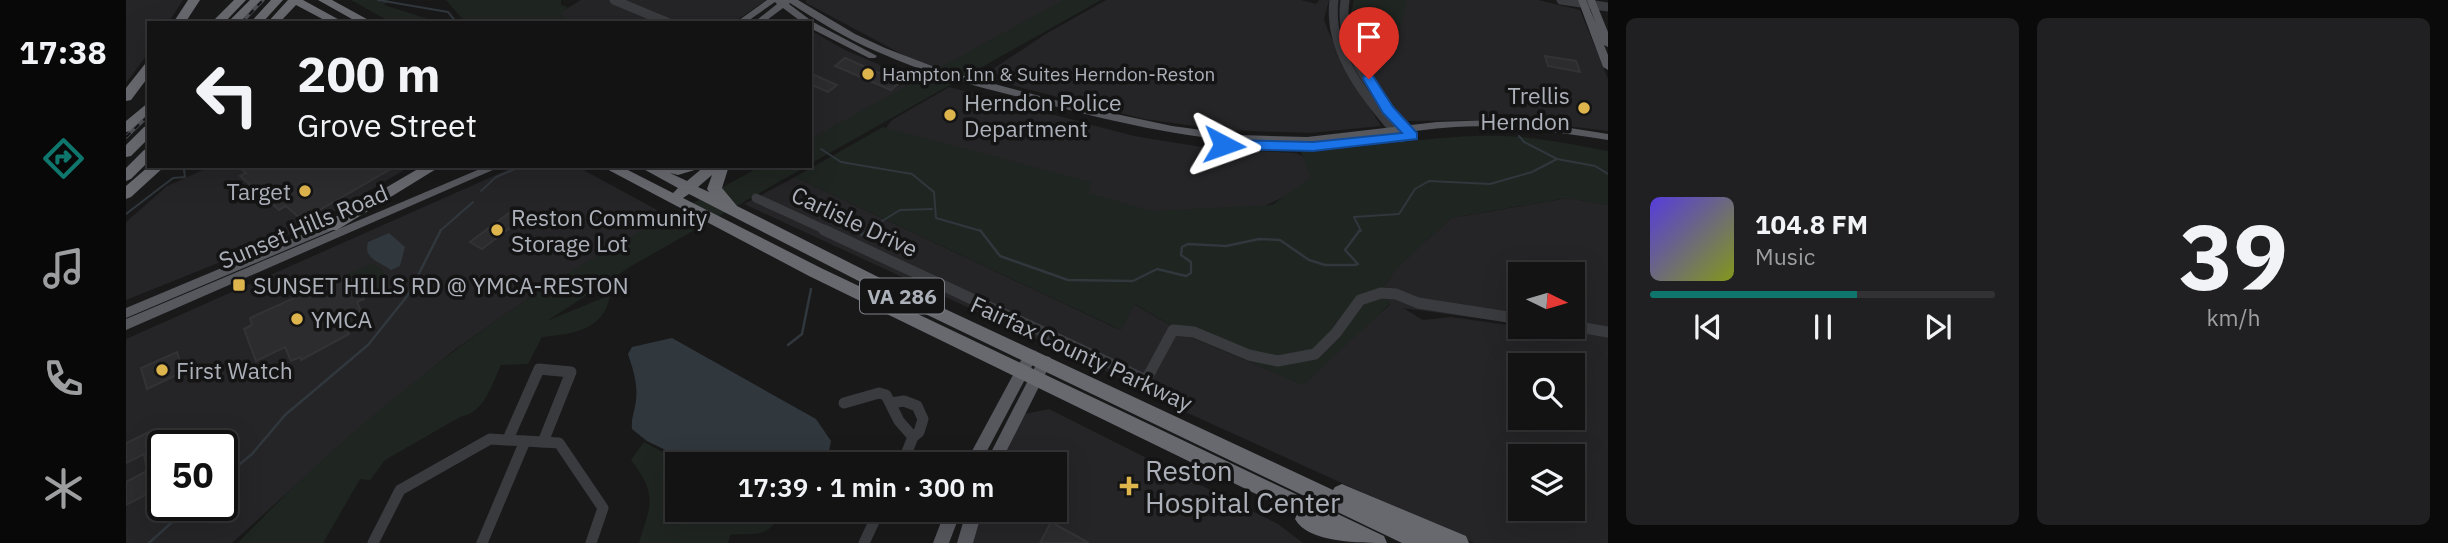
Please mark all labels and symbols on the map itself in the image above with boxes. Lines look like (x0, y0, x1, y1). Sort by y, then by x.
pin (1339, 7, 1399, 79)
place label: Hampton Inn & Suites Herndon-Reston (882, 62, 1215, 86)
marker: Hampton Inn & Suites Herndon-Reston (860, 66, 876, 82)
place label: Trellis Herndon (1480, 80, 1570, 136)
place label: Herndon Police Department (964, 87, 1122, 143)
marker: Trellis Herndon (1576, 100, 1592, 116)
marker: Herndon Police Department (942, 107, 958, 123)
position arrow (1187, 108, 1261, 182)
place label: Target (227, 176, 291, 206)
street label: Sunset Hills Road (214, 177, 392, 275)
street label: Carlisle Drive (787, 179, 923, 263)
marker: Target (297, 183, 313, 199)
place label: Reston Community Storage Lot (511, 202, 708, 258)
marker: Reston Community Storage Lot (489, 222, 505, 238)
north arrow (1508, 262, 1586, 340)
place label: SUNSET HILLS RD @ YMCA-RESTON (253, 270, 629, 300)
marker: SUNSET HILLS RD @ YMCA-RESTON (231, 277, 247, 293)
road number: VA 286 (860, 278, 944, 314)
street label: Fairfax County Parkway (966, 288, 1198, 418)
place label: YMCA (311, 304, 373, 334)
marker: YMCA (289, 311, 305, 327)
place label: First Watch (176, 355, 293, 385)
marker: First Watch (154, 362, 170, 378)
speed limit sign: 50 (147, 430, 238, 521)
place label: Reston Hospital Center (1145, 452, 1340, 521)
marker: Reston Hospital Center (1119, 476, 1139, 496)

